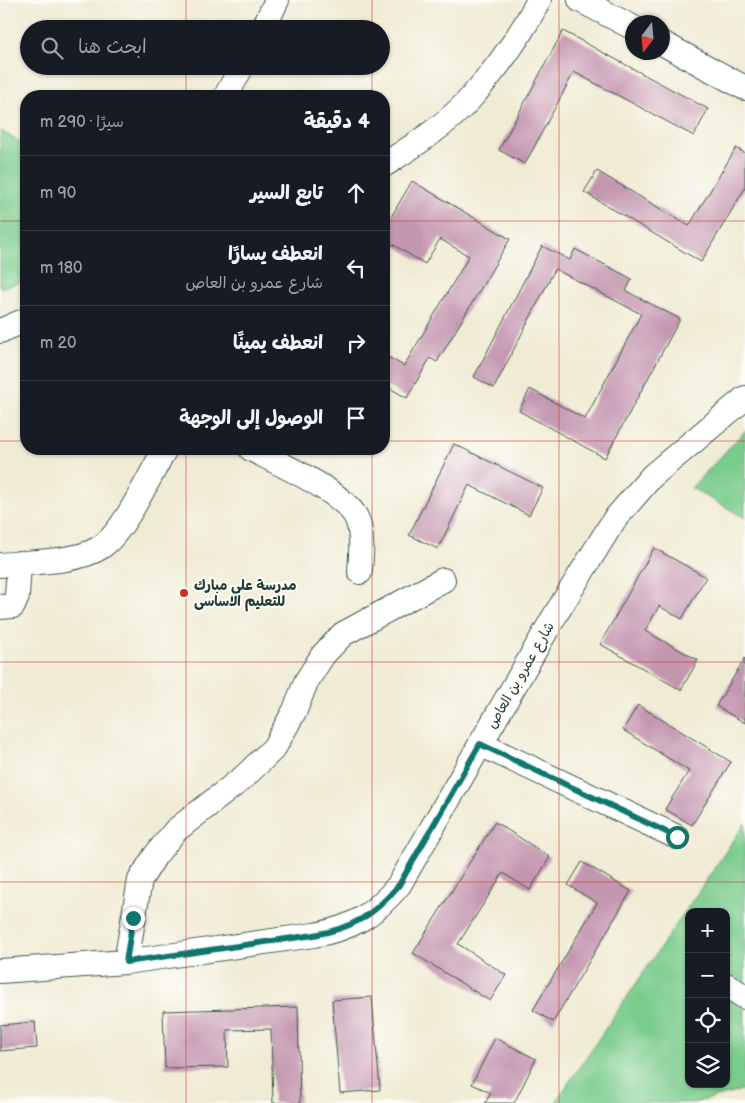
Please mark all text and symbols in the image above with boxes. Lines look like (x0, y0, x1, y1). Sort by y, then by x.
north arrow (625, 15, 670, 60)
search box (20, 20, 390, 75)
icon: search (38, 34, 66, 62)
text: ابحث هنا (78, 36, 147, 59)
text: 4 دقيقة (304, 109, 370, 134)
text: سيرًا · 290 m (40, 113, 124, 132)
icon: ahead (342, 179, 370, 207)
text: تابع السير (250, 182, 323, 205)
text: 90 m (40, 184, 76, 203)
text: انعطف يسارًا (228, 243, 323, 266)
icon: left (342, 254, 370, 282)
text: 180 m (40, 259, 83, 278)
text: شارع عمرو بن العاص (185, 274, 323, 293)
icon: right (342, 329, 370, 357)
text: انعطف يمينًا (233, 332, 323, 355)
text: 20 m (40, 334, 76, 353)
icon: arrive (342, 404, 370, 432)
text: الوصول إلى الوجهة (179, 407, 323, 430)
place label: مدرسة على مبارك للتعليم الاساسى (194, 577, 296, 612)
marker: مدرسة على مبارك للتعليم الاساسى (178, 587, 190, 599)
street label: شارع عمرو بن العاص (483, 619, 559, 732)
route start (666, 826, 689, 849)
route end (122, 907, 145, 930)
map controls (685, 908, 730, 1088)
button: + (685, 908, 730, 953)
button: − (685, 953, 730, 998)
button: locate (685, 998, 730, 1043)
button: layers (685, 1043, 730, 1088)

